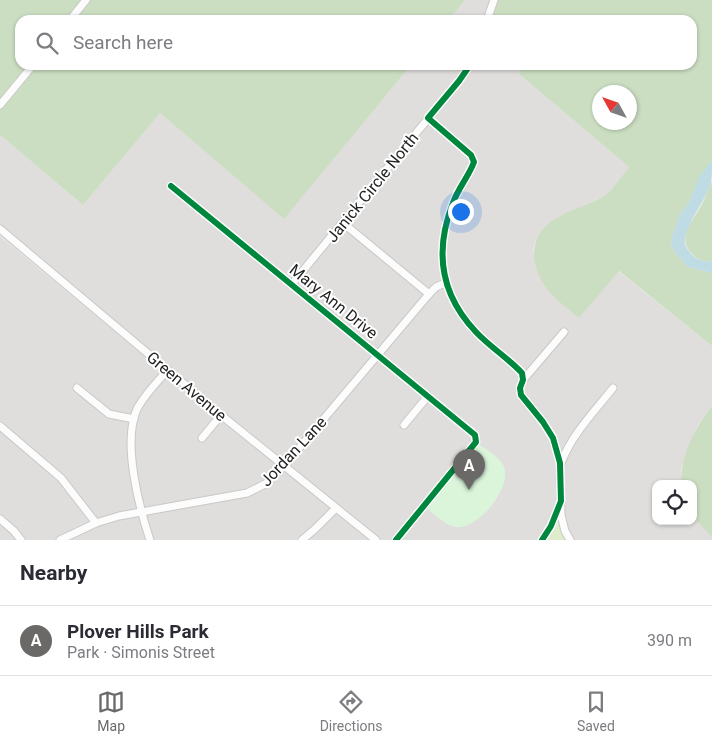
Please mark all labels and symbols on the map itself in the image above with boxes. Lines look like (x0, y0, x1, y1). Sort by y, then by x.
north arrow (592, 85, 637, 130)
street label: Janick Circle North (322, 129, 422, 246)
your location (448, 199, 474, 225)
street label: Mary Ann Drive (286, 260, 382, 343)
street label: Green Avenue (143, 348, 230, 425)
street label: Jordan Lane (256, 413, 330, 490)
pin: A (453, 449, 485, 490)

